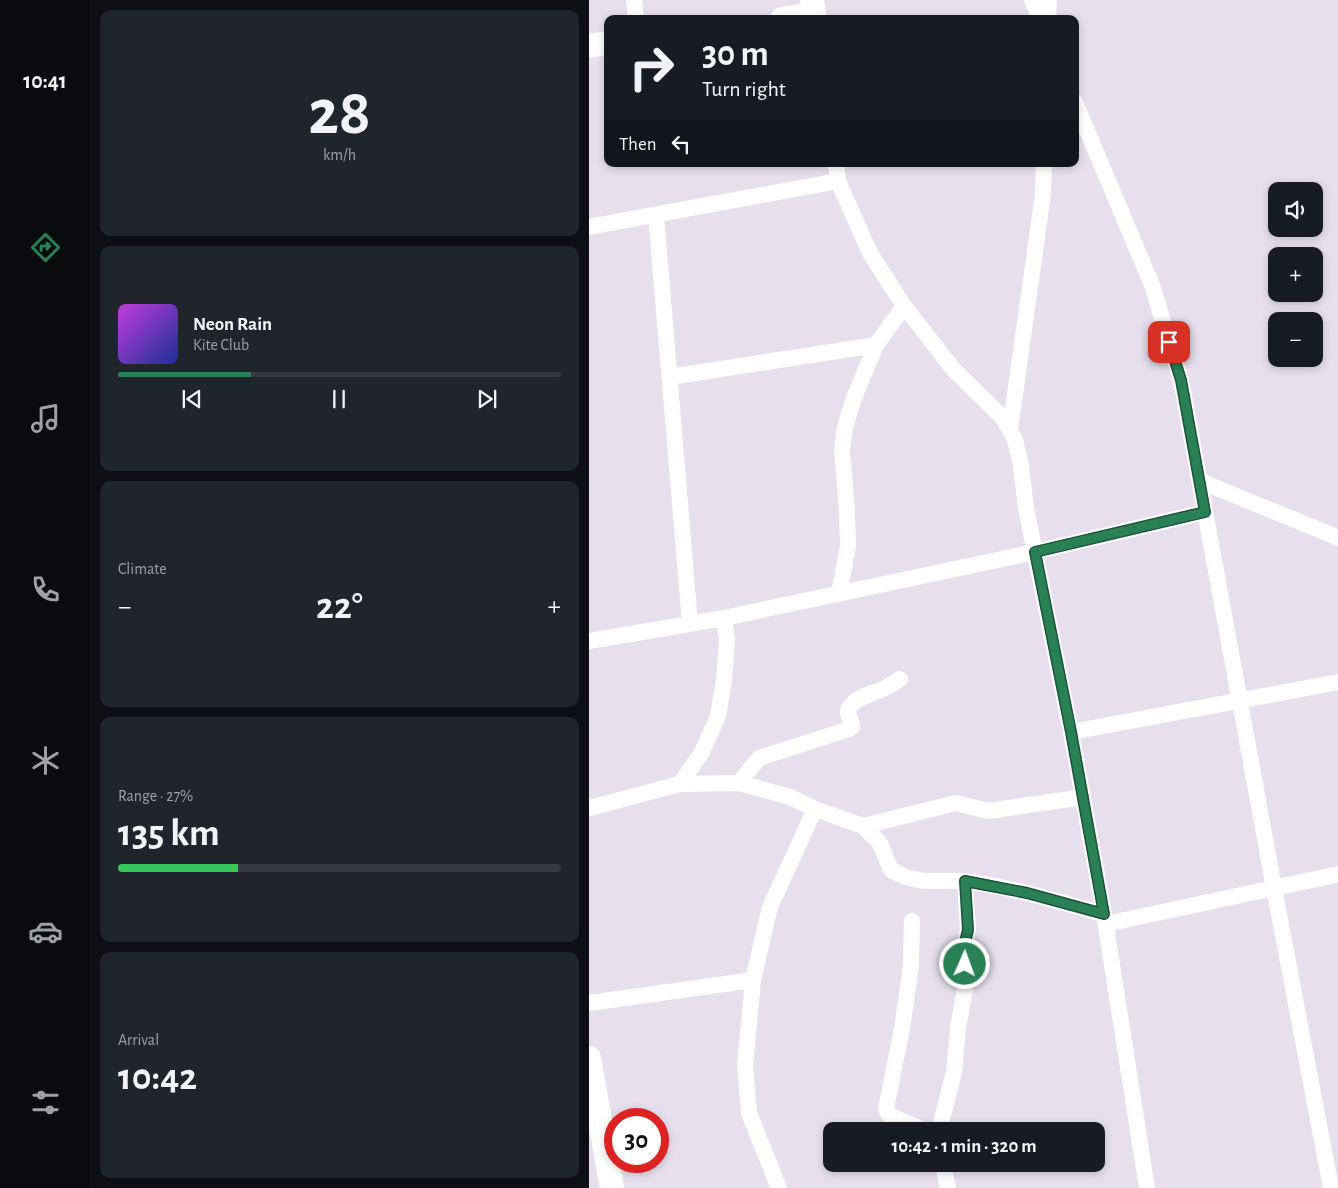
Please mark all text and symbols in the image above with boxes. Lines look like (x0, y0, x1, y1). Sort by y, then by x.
icon: right (619, 35, 684, 100)
text: 30 m (702, 37, 769, 72)
text: 10:41 (23, 70, 67, 92)
text: Turn right (702, 78, 786, 100)
text: 28 (308, 81, 371, 146)
icon: left (667, 130, 695, 158)
text: Then (619, 135, 657, 154)
text: km/h (323, 147, 356, 163)
map controls (1268, 182, 1323, 367)
button: sound (1268, 182, 1323, 237)
icon: directions (28, 230, 63, 265)
button: + (1268, 247, 1323, 302)
button: − (1268, 312, 1323, 367)
text: Neon Rain (193, 315, 272, 334)
pin (1148, 321, 1190, 363)
icon: arrive (1155, 328, 1183, 356)
text: Kite Club (193, 337, 249, 353)
icon: previous (178, 385, 206, 413)
icon: pause (325, 385, 353, 413)
icon: next (473, 385, 501, 413)
icon: music (28, 401, 63, 436)
text: Climate (118, 561, 167, 577)
icon: phone (28, 572, 63, 607)
text: 22° (316, 588, 363, 626)
text: − (118, 593, 131, 621)
text: + (548, 593, 561, 621)
icon: climate (28, 743, 63, 778)
text: Range · 27% (118, 788, 193, 804)
text: 135 km (118, 815, 220, 853)
icon: car (28, 914, 63, 949)
position arrow (938, 937, 990, 989)
text: Arrival (118, 1032, 159, 1048)
text: 10:42 (118, 1059, 197, 1097)
icon: filters (28, 1085, 63, 1120)
speed limit sign: 30 (604, 1108, 669, 1173)
text: 10:42 · 1 min · 320 m (891, 1137, 1037, 1156)

